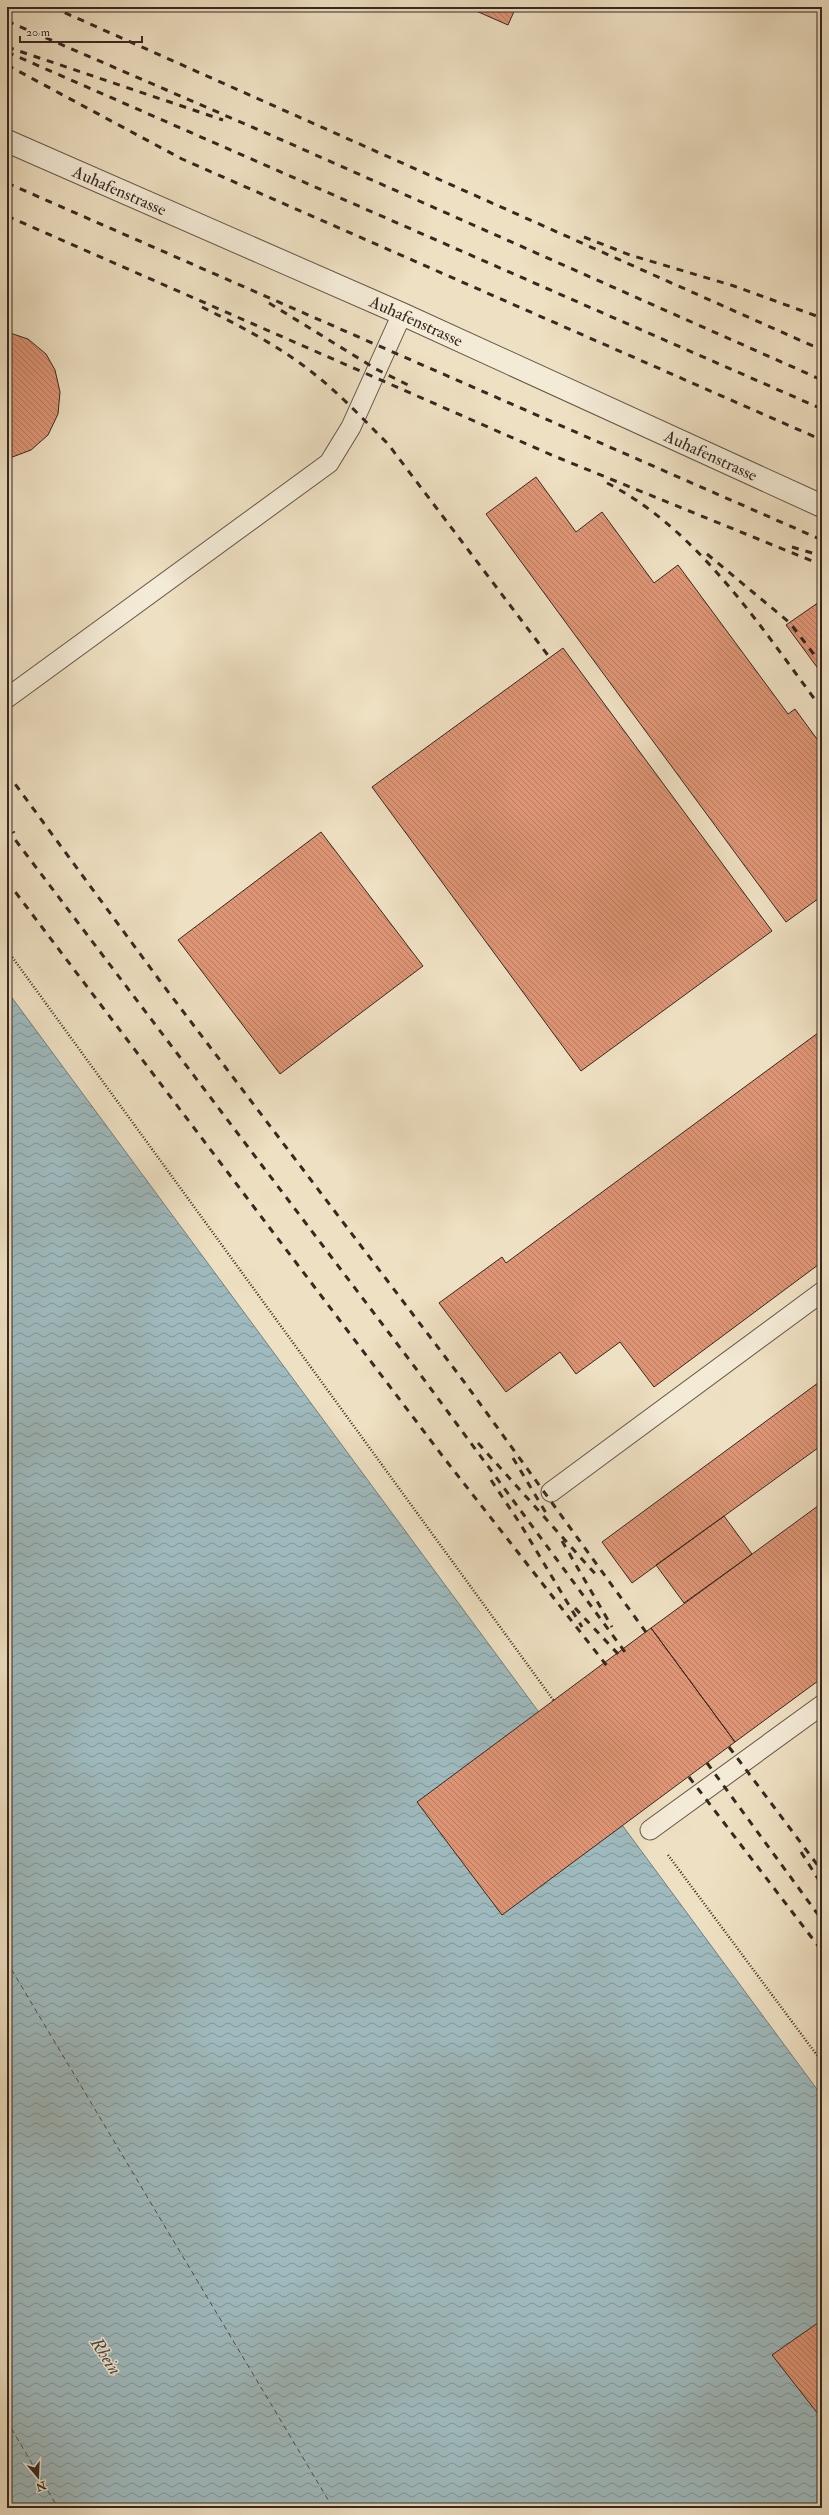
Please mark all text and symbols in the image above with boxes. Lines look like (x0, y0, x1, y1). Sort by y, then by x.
scale bar (20, 18, 142, 44)
text: 20 m (26, 25, 51, 40)
street label: Auhafenstrasse (68, 161, 170, 221)
street label: Auhafenstrasse (365, 291, 466, 351)
street label: Auhafenstrasse (660, 425, 761, 486)
water label: Rhein (84, 2332, 126, 2379)
north arrow (18, 2457, 58, 2497)
text: N (33, 2478, 49, 2494)

